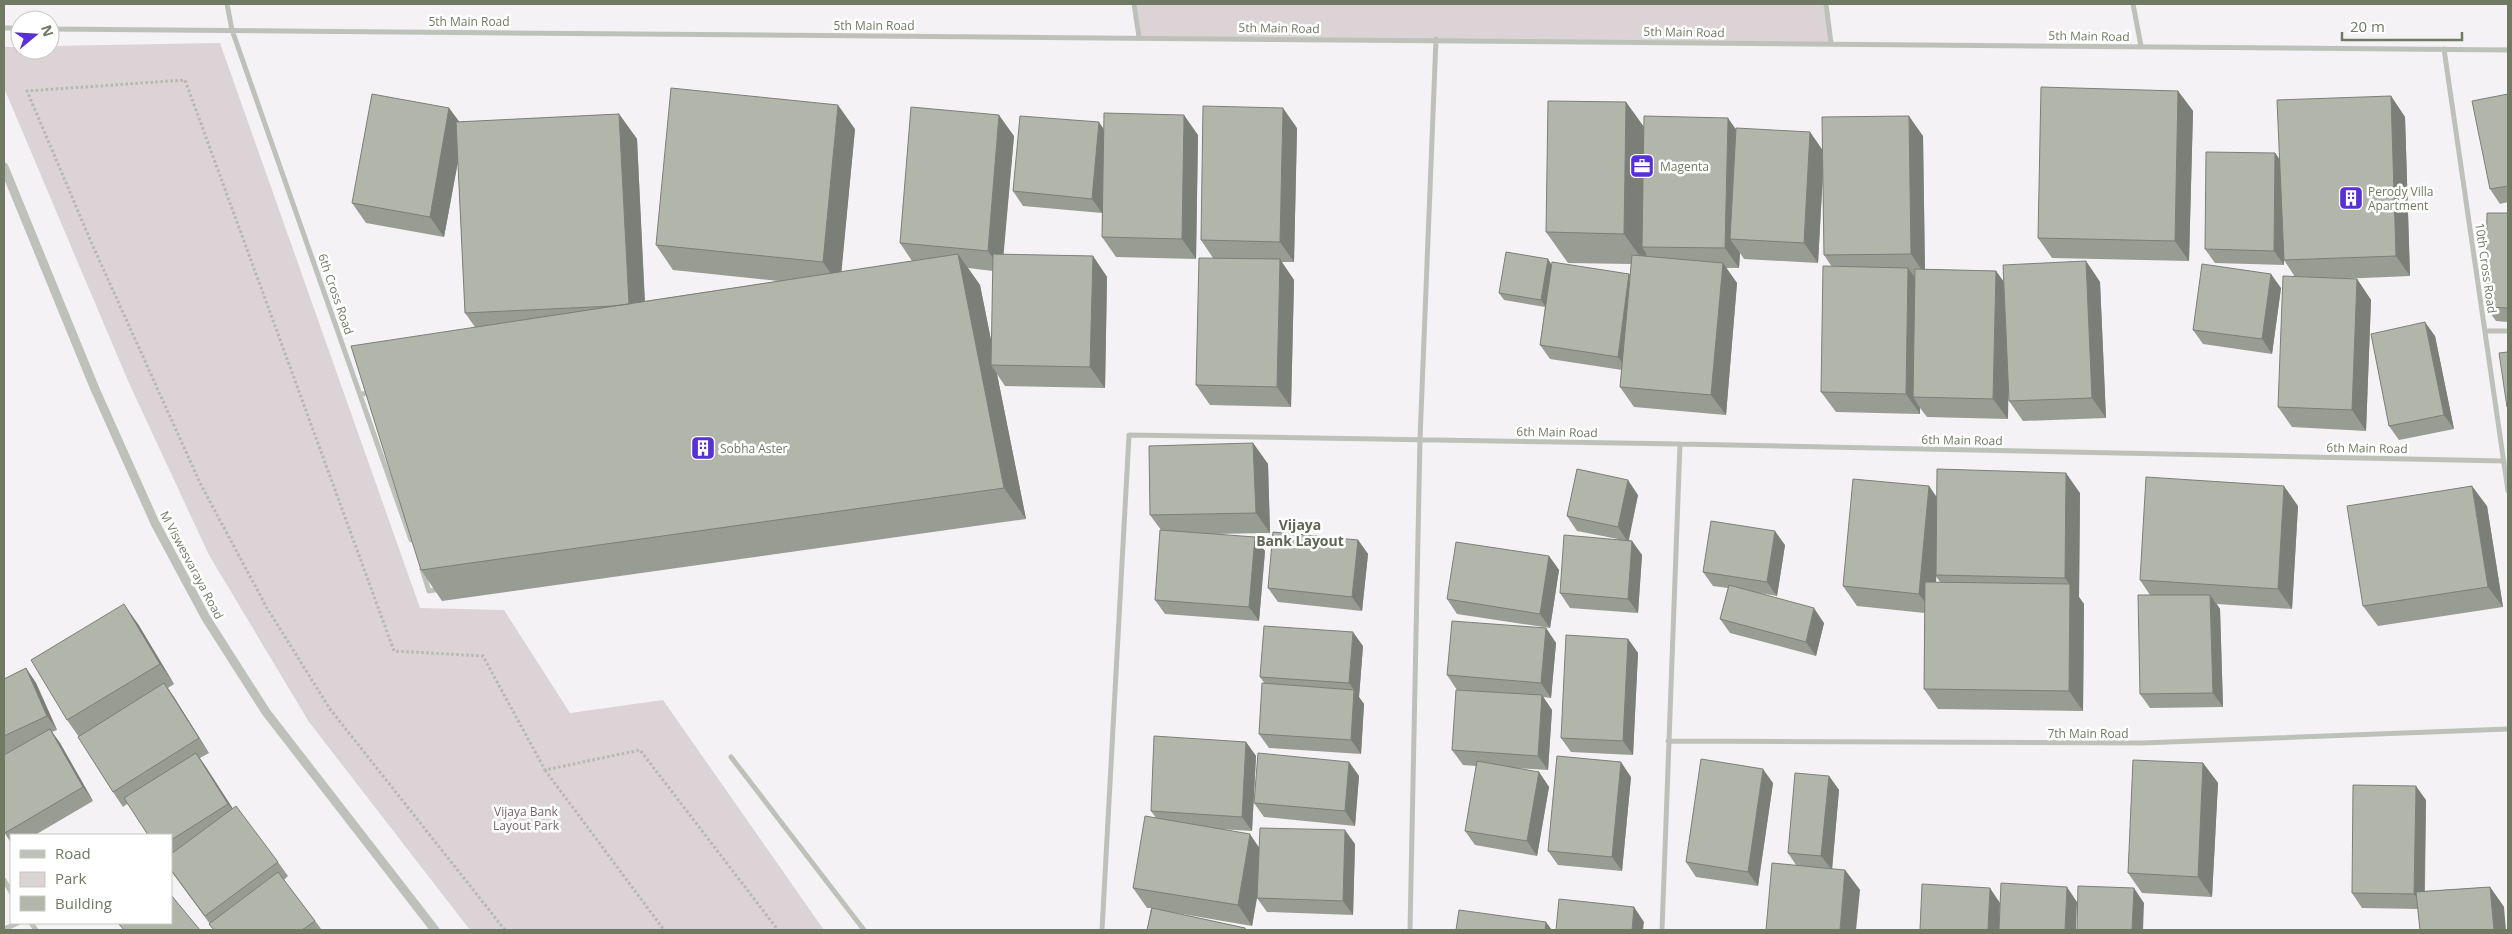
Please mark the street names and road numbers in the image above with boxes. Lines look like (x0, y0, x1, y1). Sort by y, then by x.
street label: 5th Main Road (428, 13, 510, 30)
street label: 5th Main Road (833, 17, 915, 34)
street label: 5th Main Road (1238, 19, 1320, 37)
street label: 5th Main Road (1643, 23, 1725, 41)
street label: 5th Main Road (2048, 27, 2130, 45)
street label: 10th Cross Road (2471, 222, 2501, 314)
street label: 6th Cross Road (314, 251, 358, 337)
street label: 6th Main Road (1516, 423, 1598, 441)
street label: 6th Main Road (1921, 431, 2003, 449)
street label: 6th Main Road (2326, 439, 2408, 457)
street label: M Viswesvaraya Road (156, 508, 228, 622)
street label: 7th Main Road (2047, 725, 2129, 742)

